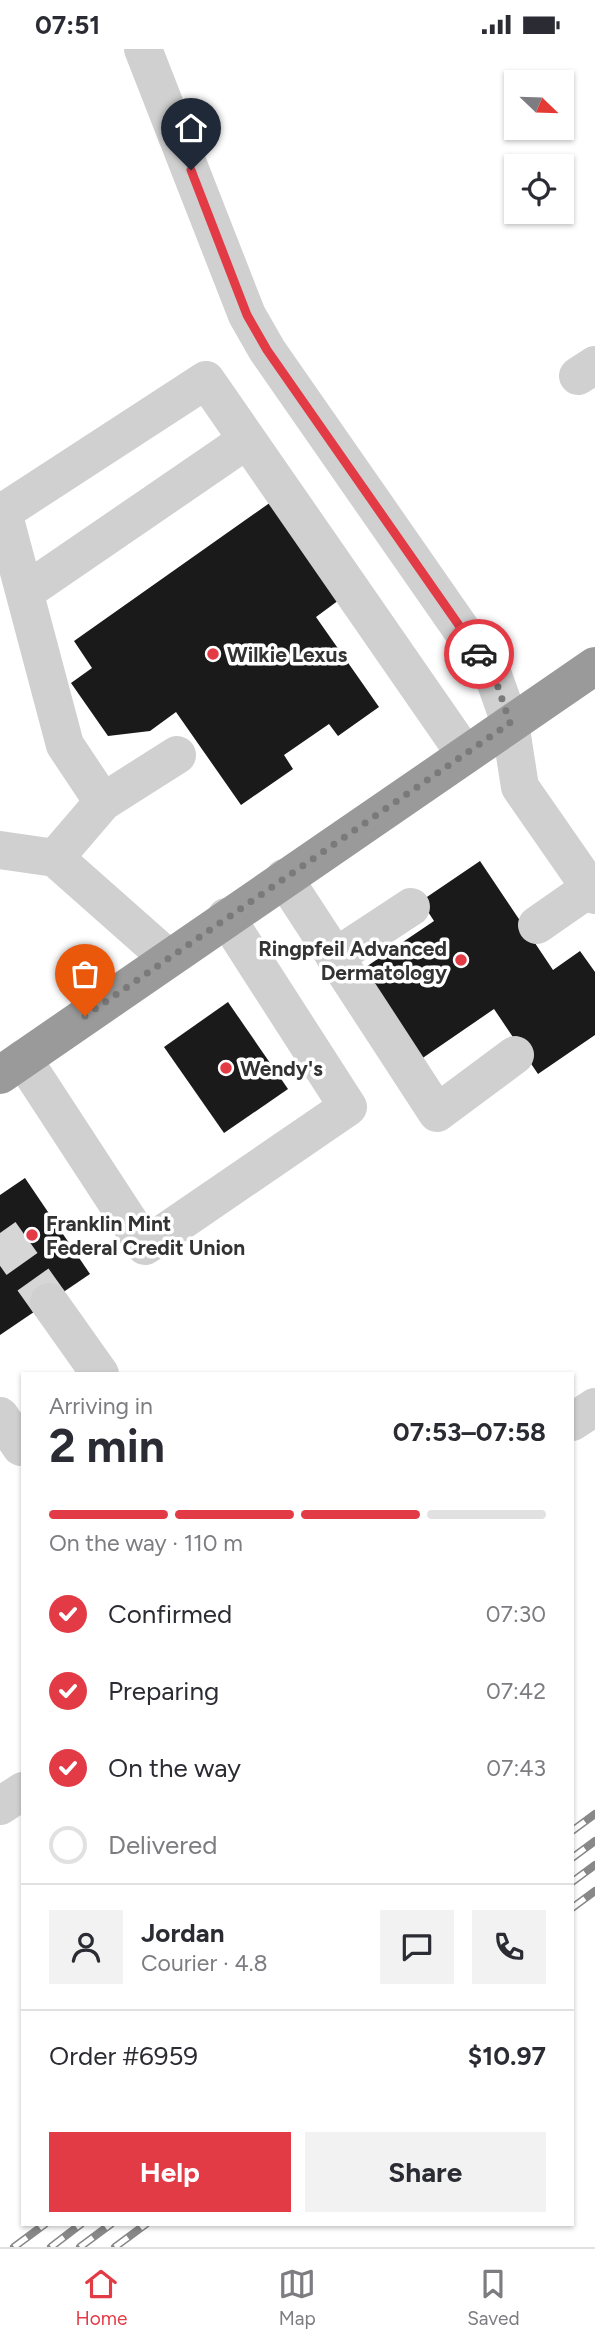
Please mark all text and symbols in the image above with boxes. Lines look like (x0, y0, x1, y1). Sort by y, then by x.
text: 07:51 (35, 9, 100, 41)
north arrow (504, 70, 574, 140)
map controls (504, 70, 574, 224)
pin (161, 98, 221, 170)
icon: home (172, 109, 210, 147)
button: locate (504, 154, 574, 224)
courier (444, 619, 514, 689)
icon: car (460, 635, 498, 673)
place label: Wilkie Lexus (227, 642, 348, 667)
marker: Wilkie Lexus (205, 646, 221, 662)
place label: Ringpfeil Advanced Dermatology (258, 936, 448, 985)
pin (55, 944, 115, 1016)
marker: Ringpfeil Advanced Dermatology (453, 952, 469, 968)
icon: bag (66, 955, 104, 993)
place label: Wendy's (240, 1056, 323, 1081)
marker: Wendy's (218, 1060, 234, 1076)
place label: Franklin Mint Federal Credit Union (46, 1211, 245, 1260)
marker: Franklin Mint Federal Credit Union (24, 1227, 40, 1243)
text: Arriving in (49, 1392, 153, 1420)
text: 07:53–07:58 (393, 1416, 546, 1448)
text: 2 min (49, 1418, 165, 1474)
text: On the way · 110 m (49, 1529, 243, 1557)
icon: check (49, 1595, 87, 1633)
text: Confirmed (108, 1598, 232, 1630)
text: 07:30 (486, 1600, 546, 1628)
icon: check (49, 1672, 87, 1710)
text: Preparing (108, 1675, 219, 1707)
text: 07:42 (486, 1677, 546, 1705)
icon: check (49, 1749, 87, 1787)
text: On the way (108, 1752, 241, 1784)
text: 07:43 (486, 1754, 546, 1782)
text: Delivered (108, 1829, 217, 1861)
button: person (49, 1910, 123, 1984)
button: chat (380, 1910, 454, 1984)
button: phone (472, 1910, 546, 1984)
text: Jordan (141, 1917, 224, 1949)
text: Courier · 4.8 (141, 1949, 268, 1977)
text: Order #6959 (49, 2040, 198, 2072)
text: $10.97 (468, 2040, 546, 2072)
button: Help (49, 2132, 291, 2212)
button: Share (305, 2132, 546, 2212)
tab: Home (75, 2265, 127, 2330)
tab: Map (278, 2265, 316, 2330)
tab: Saved (467, 2265, 520, 2330)

